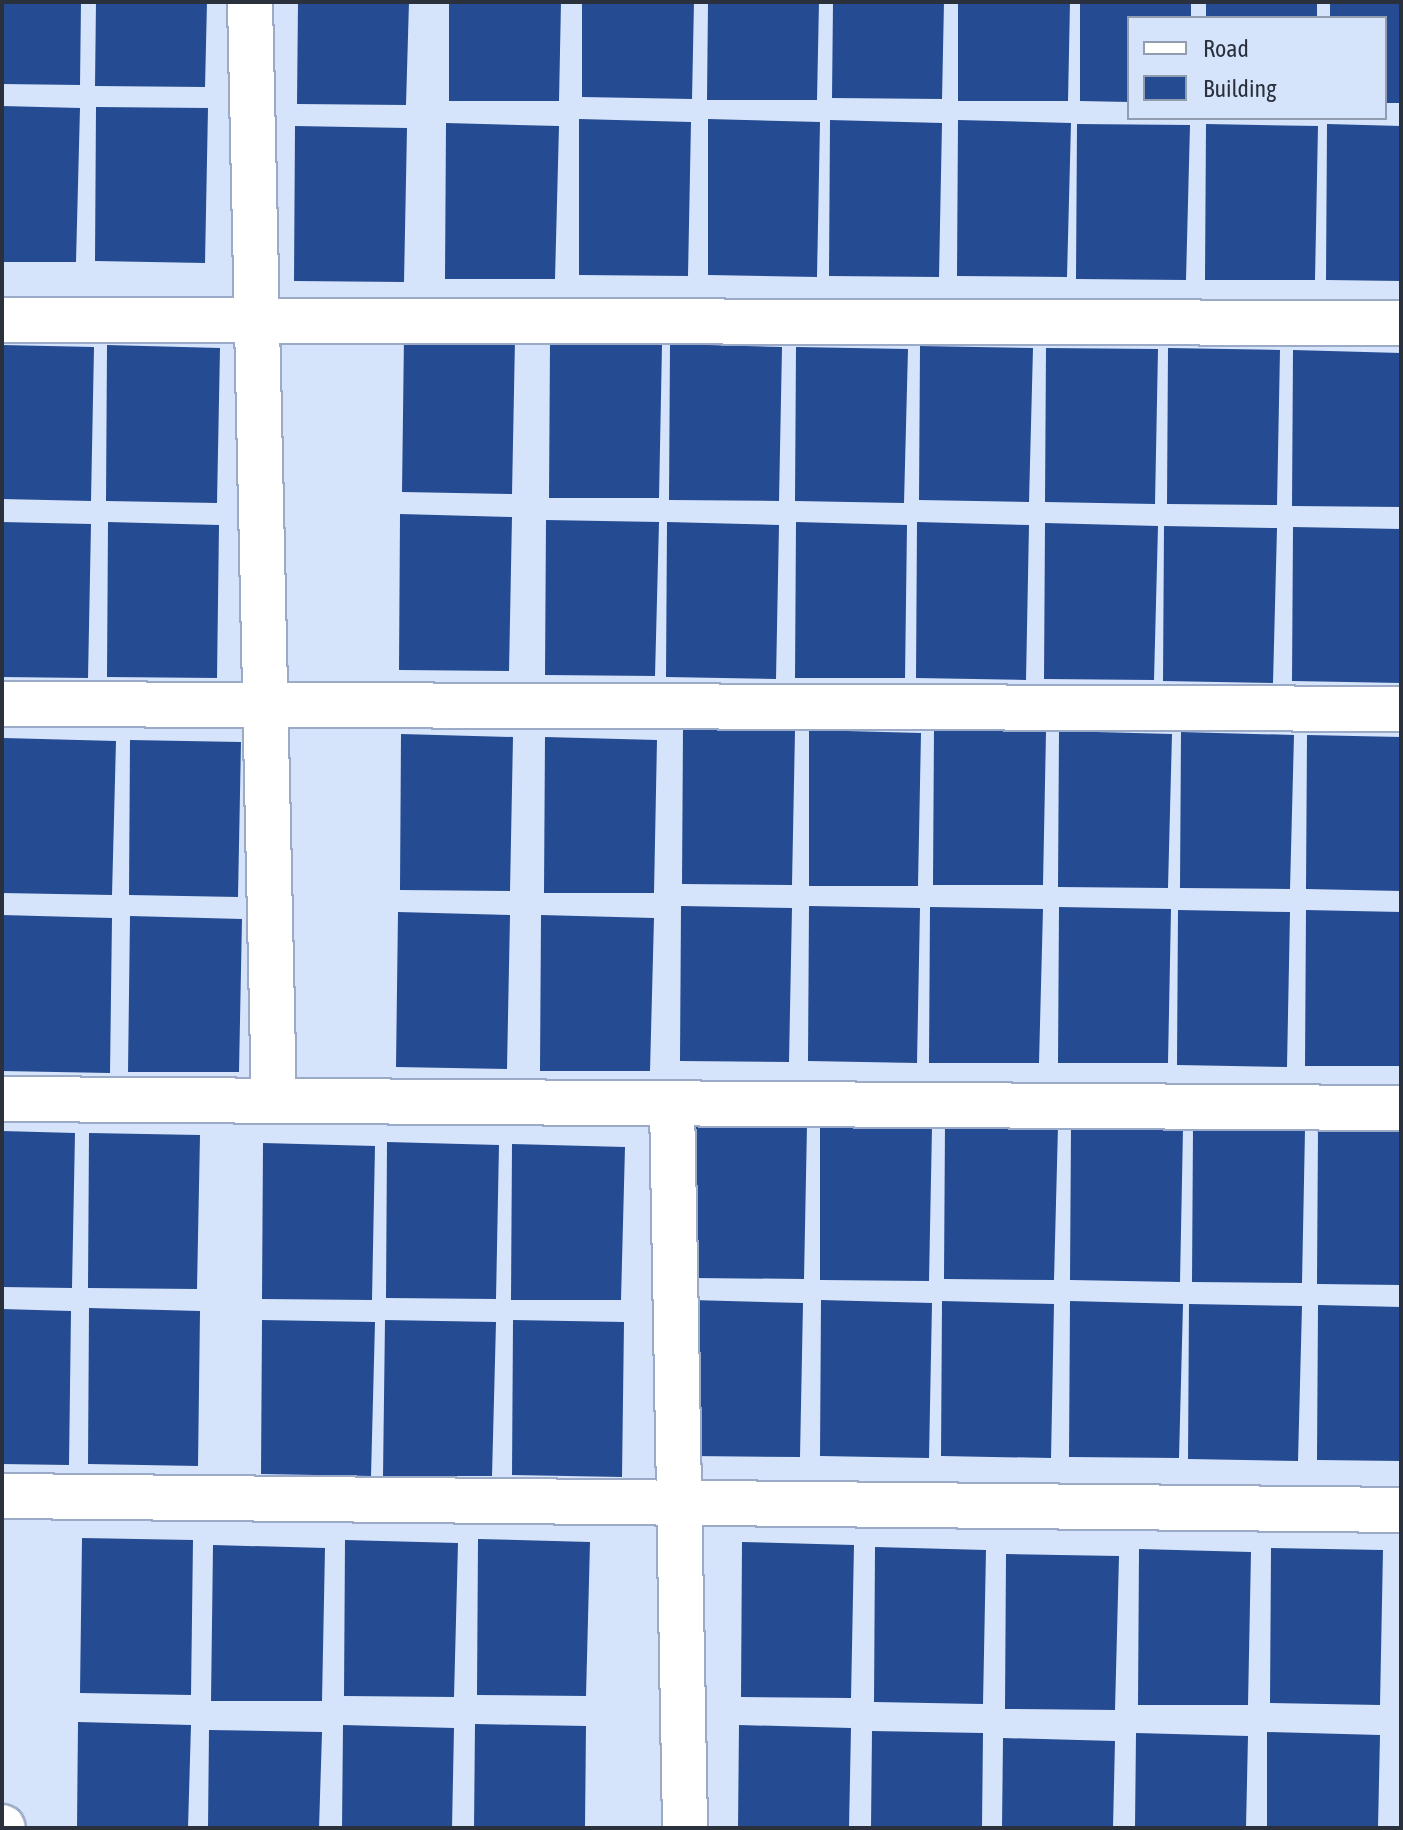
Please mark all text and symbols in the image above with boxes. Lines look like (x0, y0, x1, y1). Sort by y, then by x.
legend (1127, 16, 1387, 120)
text: Road (1203, 35, 1249, 62)
text: Building (1203, 75, 1276, 102)

